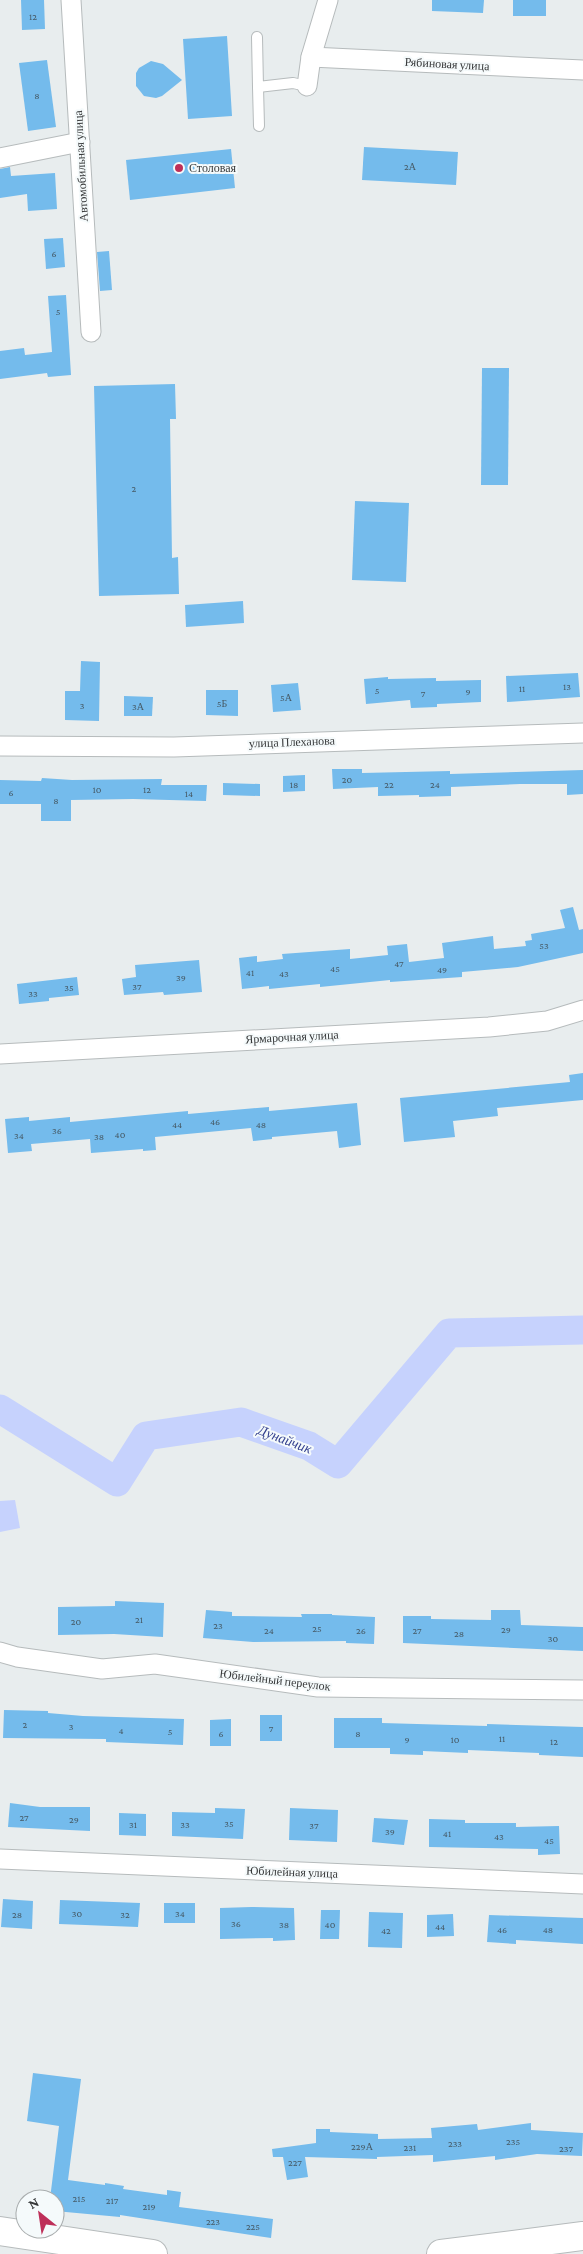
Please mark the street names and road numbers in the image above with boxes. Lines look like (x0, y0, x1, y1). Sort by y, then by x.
street label: Рябиновая улица (404, 55, 490, 73)
street label: Автомобильная улица (71, 109, 91, 222)
street label: улица Плеханова (249, 733, 336, 750)
street label: Ярмарочная улица (245, 1028, 340, 1046)
street label: Юбилейный переулок (219, 1666, 332, 1694)
street label: Юбилейная улица (246, 1863, 339, 1881)

